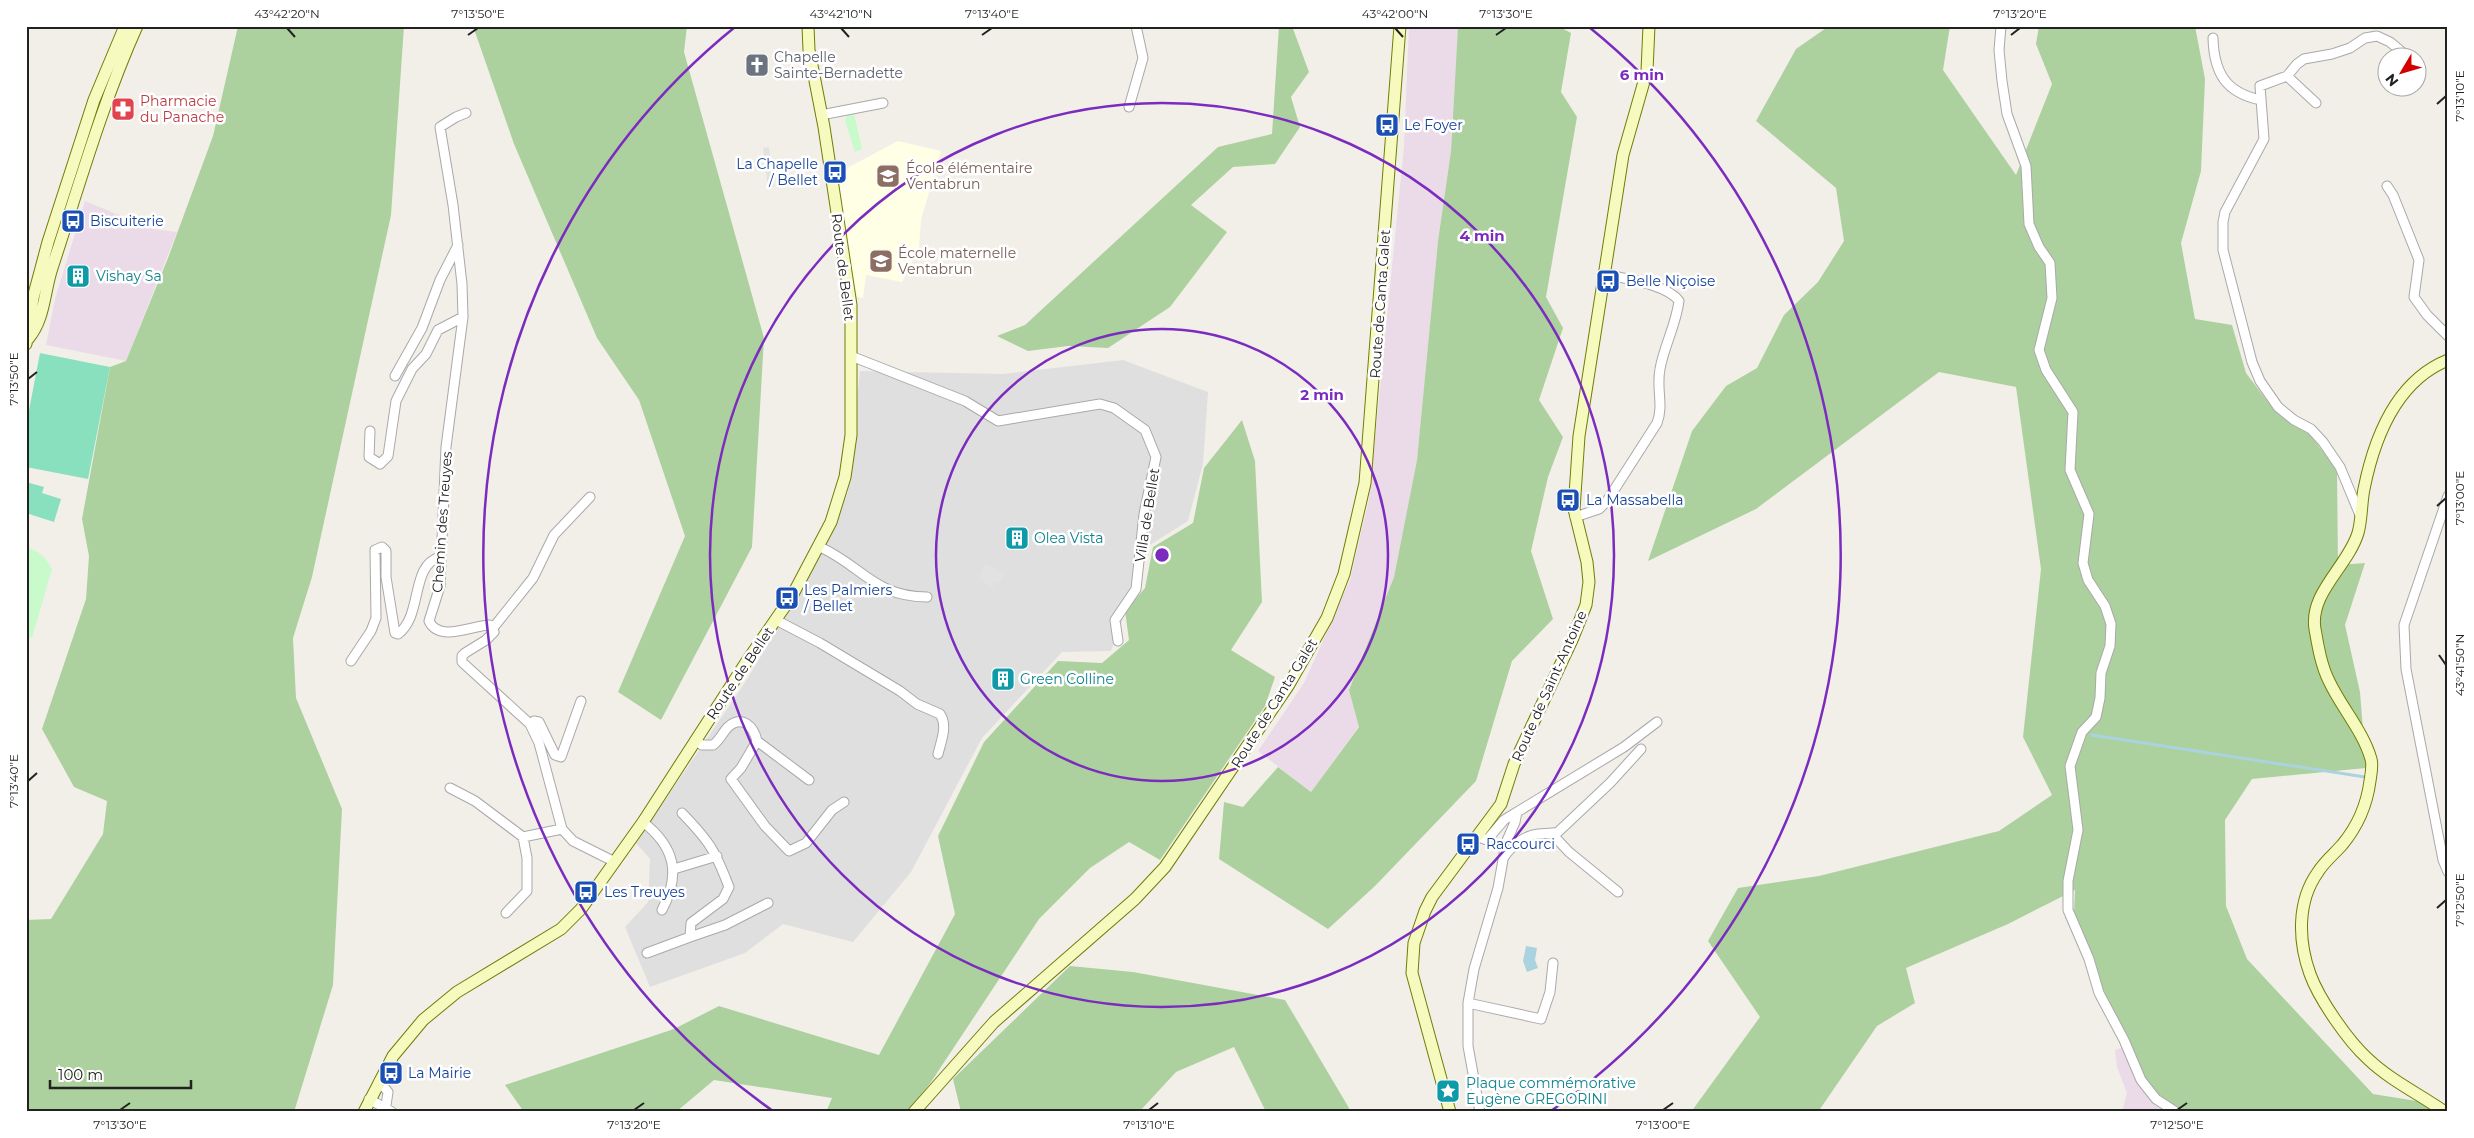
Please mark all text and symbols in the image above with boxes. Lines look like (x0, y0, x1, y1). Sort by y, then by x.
text: 43°42'20"N (254, 6, 320, 21)
text: 7°13'50"E (451, 6, 505, 21)
text: 43°42'10"N (809, 6, 873, 21)
text: 7°13'40"E (965, 6, 1019, 21)
text: 43°42'00"N (1362, 6, 1428, 21)
text: 7°13'30"E (1479, 6, 1533, 21)
text: 7°13'20"E (1993, 6, 2047, 21)
place label: Chapelle Sainte-Bernadette (774, 48, 903, 82)
north arrow (2376, 48, 2426, 98)
church icon: Chapelle Sainte-Bernadette (744, 52, 770, 78)
text: 6 min (1620, 65, 1664, 84)
text: N (2381, 70, 2402, 90)
text: 7°13'10"E (2452, 70, 2467, 122)
place label: Pharmacie du Panache (140, 92, 224, 126)
pharmacy icon: Pharmacie du Panache (110, 96, 136, 122)
bus stop icon: Le Foyer (1374, 112, 1400, 138)
place label: Le Foyer (1404, 116, 1463, 134)
place label: La Chapelle / Bellet (736, 155, 818, 189)
bus stop icon: La Chapelle / Bellet (822, 159, 848, 185)
place label: École élémentaire Ventabrun (906, 159, 1032, 193)
school or university icon: École élémentaire Ventabrun (875, 163, 901, 189)
bus stop icon: Biscuiterie (60, 208, 86, 234)
place label: Biscuiterie (90, 212, 164, 230)
street label: Route de Bellet (827, 212, 859, 322)
text: 4 min (1459, 226, 1505, 245)
street label: Route de Canta Galet (1366, 229, 1394, 379)
place label: École maternelle Ventabrun (898, 244, 1016, 278)
school or university icon: École maternelle Ventabrun (868, 248, 894, 274)
building icon: Vishay Sa (65, 263, 91, 289)
place label: Vishay Sa (96, 267, 162, 285)
bus stop icon: Belle Niçoise (1595, 268, 1621, 294)
place label: Belle Niçoise (1626, 272, 1715, 290)
text: 7°13'50"E (6, 352, 21, 406)
text: 2 min (1300, 385, 1344, 404)
street label: Chemin des Treuyes (428, 450, 456, 593)
street label: Villa de Bellet (1131, 466, 1163, 563)
text: 7°13'00"E (2452, 471, 2467, 525)
bus stop icon: La Massabella (1555, 487, 1581, 513)
place label: La Massabella (1586, 491, 1683, 509)
building icon: Olea Vista (1004, 525, 1030, 551)
place label: Olea Vista (1034, 529, 1103, 547)
centre of rings (1153, 546, 1171, 564)
place label: Les Palmiers / Bellet (803, 581, 893, 615)
bus stop icon: Les Palmiers / Bellet (774, 585, 800, 611)
street label: Route de Saint-Antoine (1507, 608, 1591, 764)
street label: Route de Bellet (702, 623, 778, 723)
text: 43°41'50"N (2452, 634, 2467, 696)
street label: Route de Canta Galet (1227, 635, 1321, 771)
building icon: Green Colline (990, 666, 1016, 692)
place label: Green Colline (1020, 670, 1114, 688)
text: 7°13'40"E (6, 754, 21, 808)
bus stop icon: Raccourci (1455, 831, 1481, 857)
place label: Raccourci (1486, 835, 1555, 853)
text: 7°12'50"E (2452, 873, 2467, 927)
bus stop icon: Les Treuyes (573, 879, 599, 905)
place label: Les Treuyes (604, 883, 685, 901)
scale bar (50, 1058, 191, 1090)
bus stop icon: La Mairie (378, 1060, 404, 1086)
place label: La Mairie (408, 1064, 471, 1082)
text: 100 m (58, 1065, 103, 1084)
place label: Plaque commémorative Eugène GREGORINI (1466, 1074, 1636, 1108)
place icon: Plaque commémorative Eugène GREGORINI (1435, 1078, 1461, 1104)
text: 7°13'30"E (93, 1117, 147, 1132)
text: 7°13'20"E (607, 1117, 661, 1132)
text: 7°13'10"E (1123, 1117, 1175, 1132)
text: 7°13'00"E (1636, 1117, 1690, 1132)
text: 7°12'50"E (2150, 1117, 2204, 1132)

